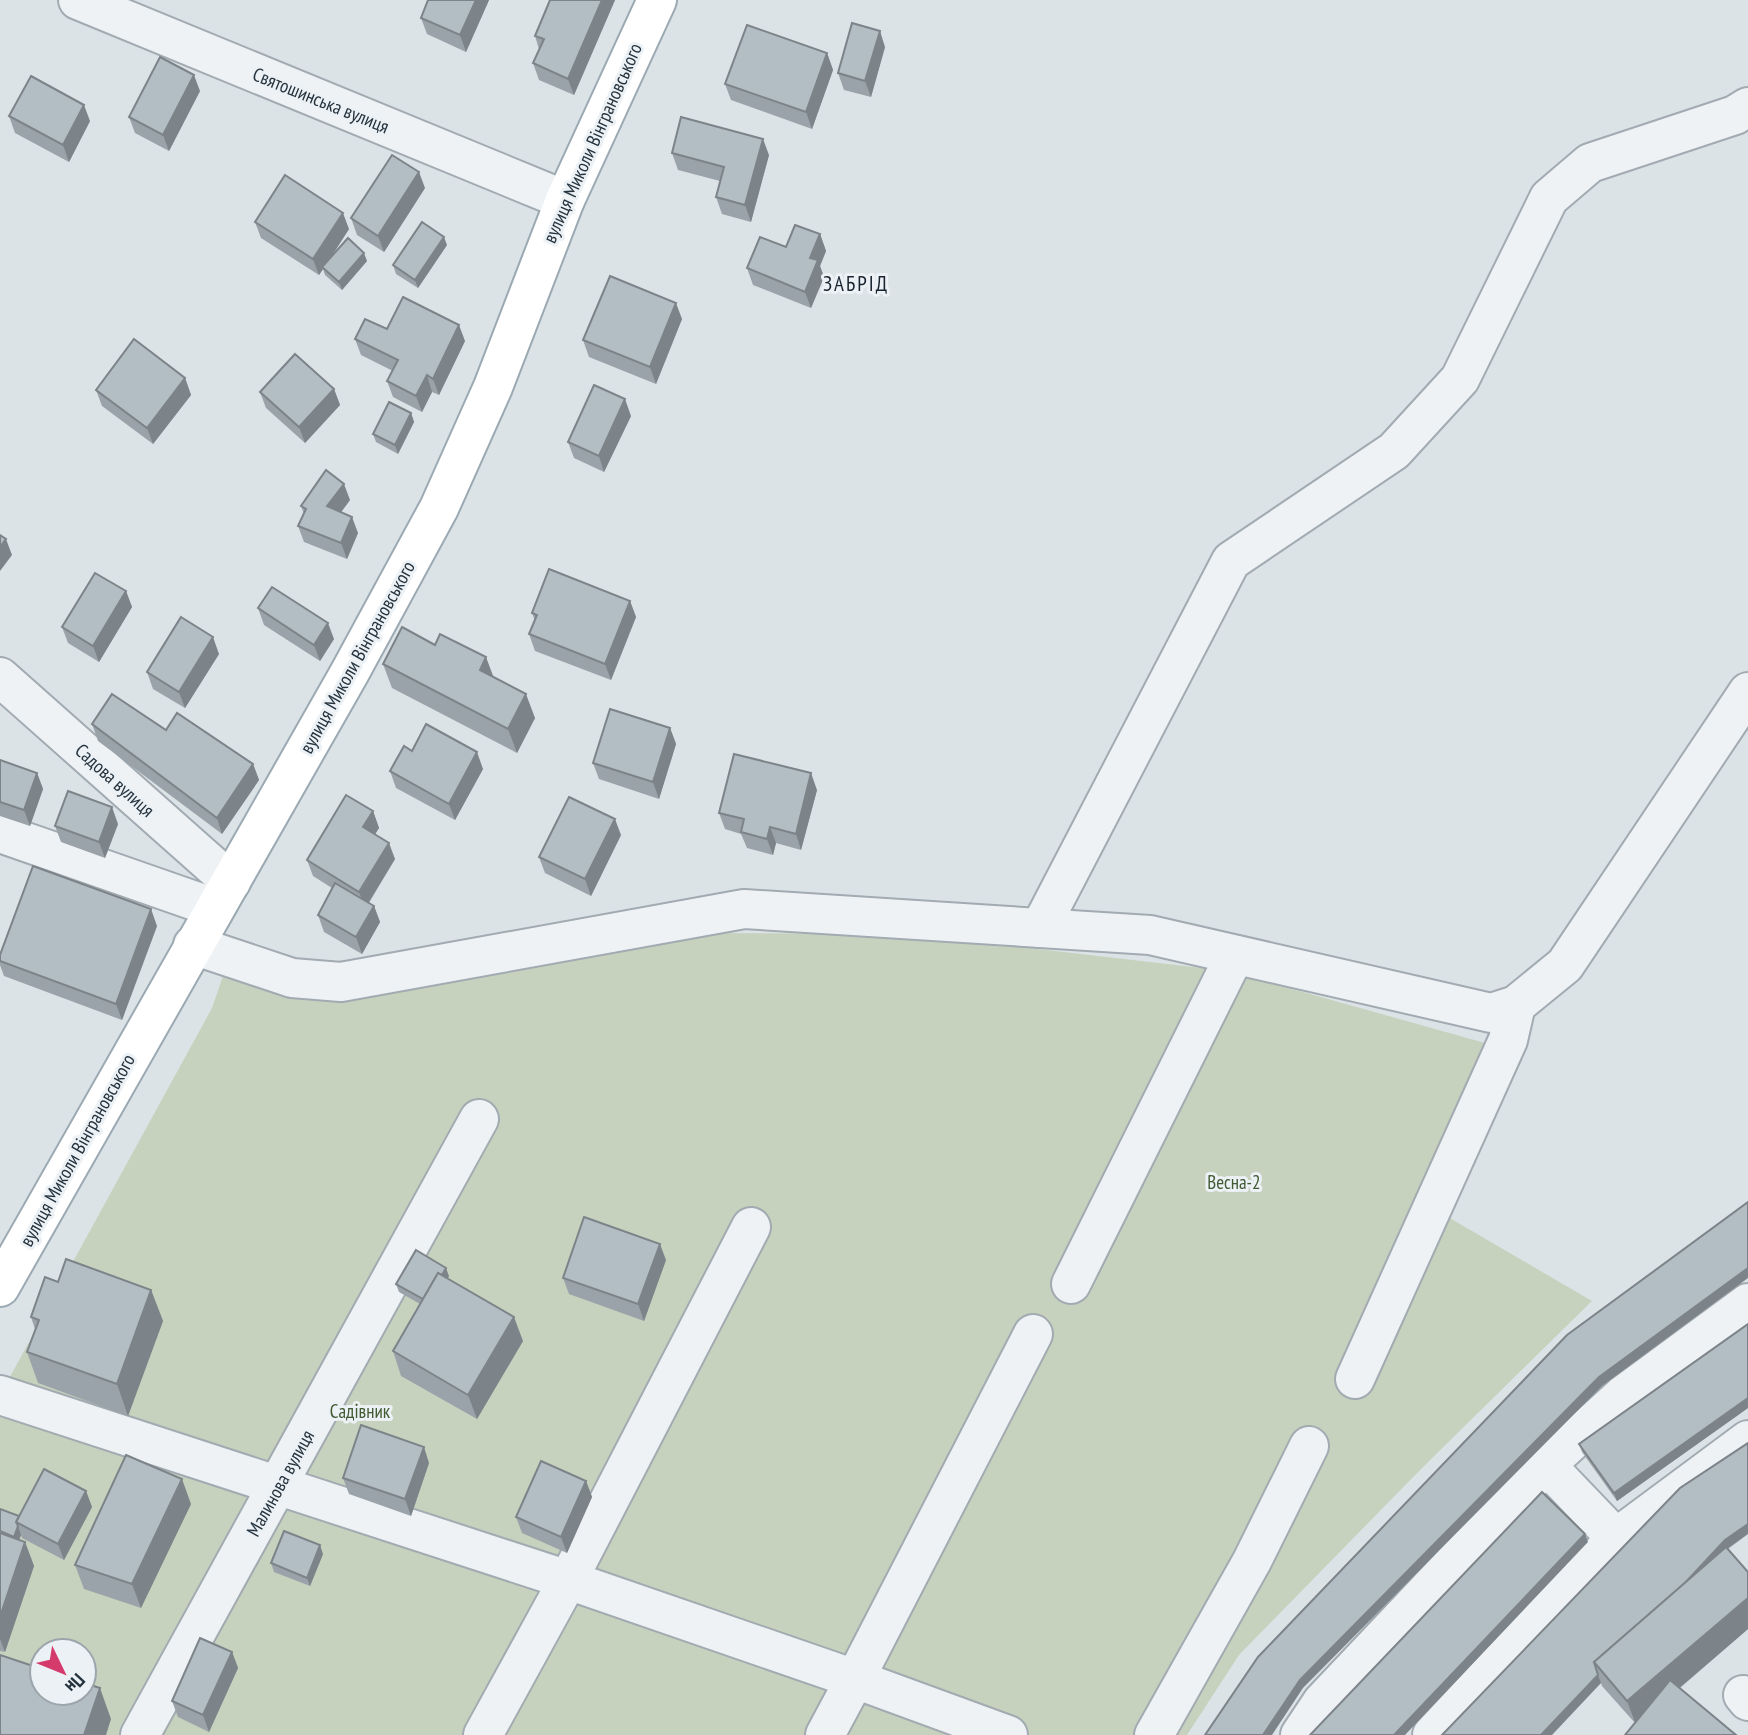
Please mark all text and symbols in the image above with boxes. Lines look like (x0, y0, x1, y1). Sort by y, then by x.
street label: вулиця Миколи Вінграновського (537, 39, 647, 247)
street label: Святошинська вулиця (249, 62, 393, 138)
district label: ЗАБРІД (823, 270, 889, 297)
street label: вулиця Миколи Вінграновського (294, 557, 420, 757)
street label: Садова вулиця (70, 738, 160, 822)
street label: вулиця Миколи Вінграновського (14, 1050, 140, 1250)
park label: Весна-2 (1207, 1170, 1261, 1194)
park label: Садівник (330, 1399, 391, 1423)
street label: Малинова вулиця (241, 1426, 319, 1540)
north arrow (28, 1637, 98, 1707)
text: Пн (60, 1669, 90, 1699)

